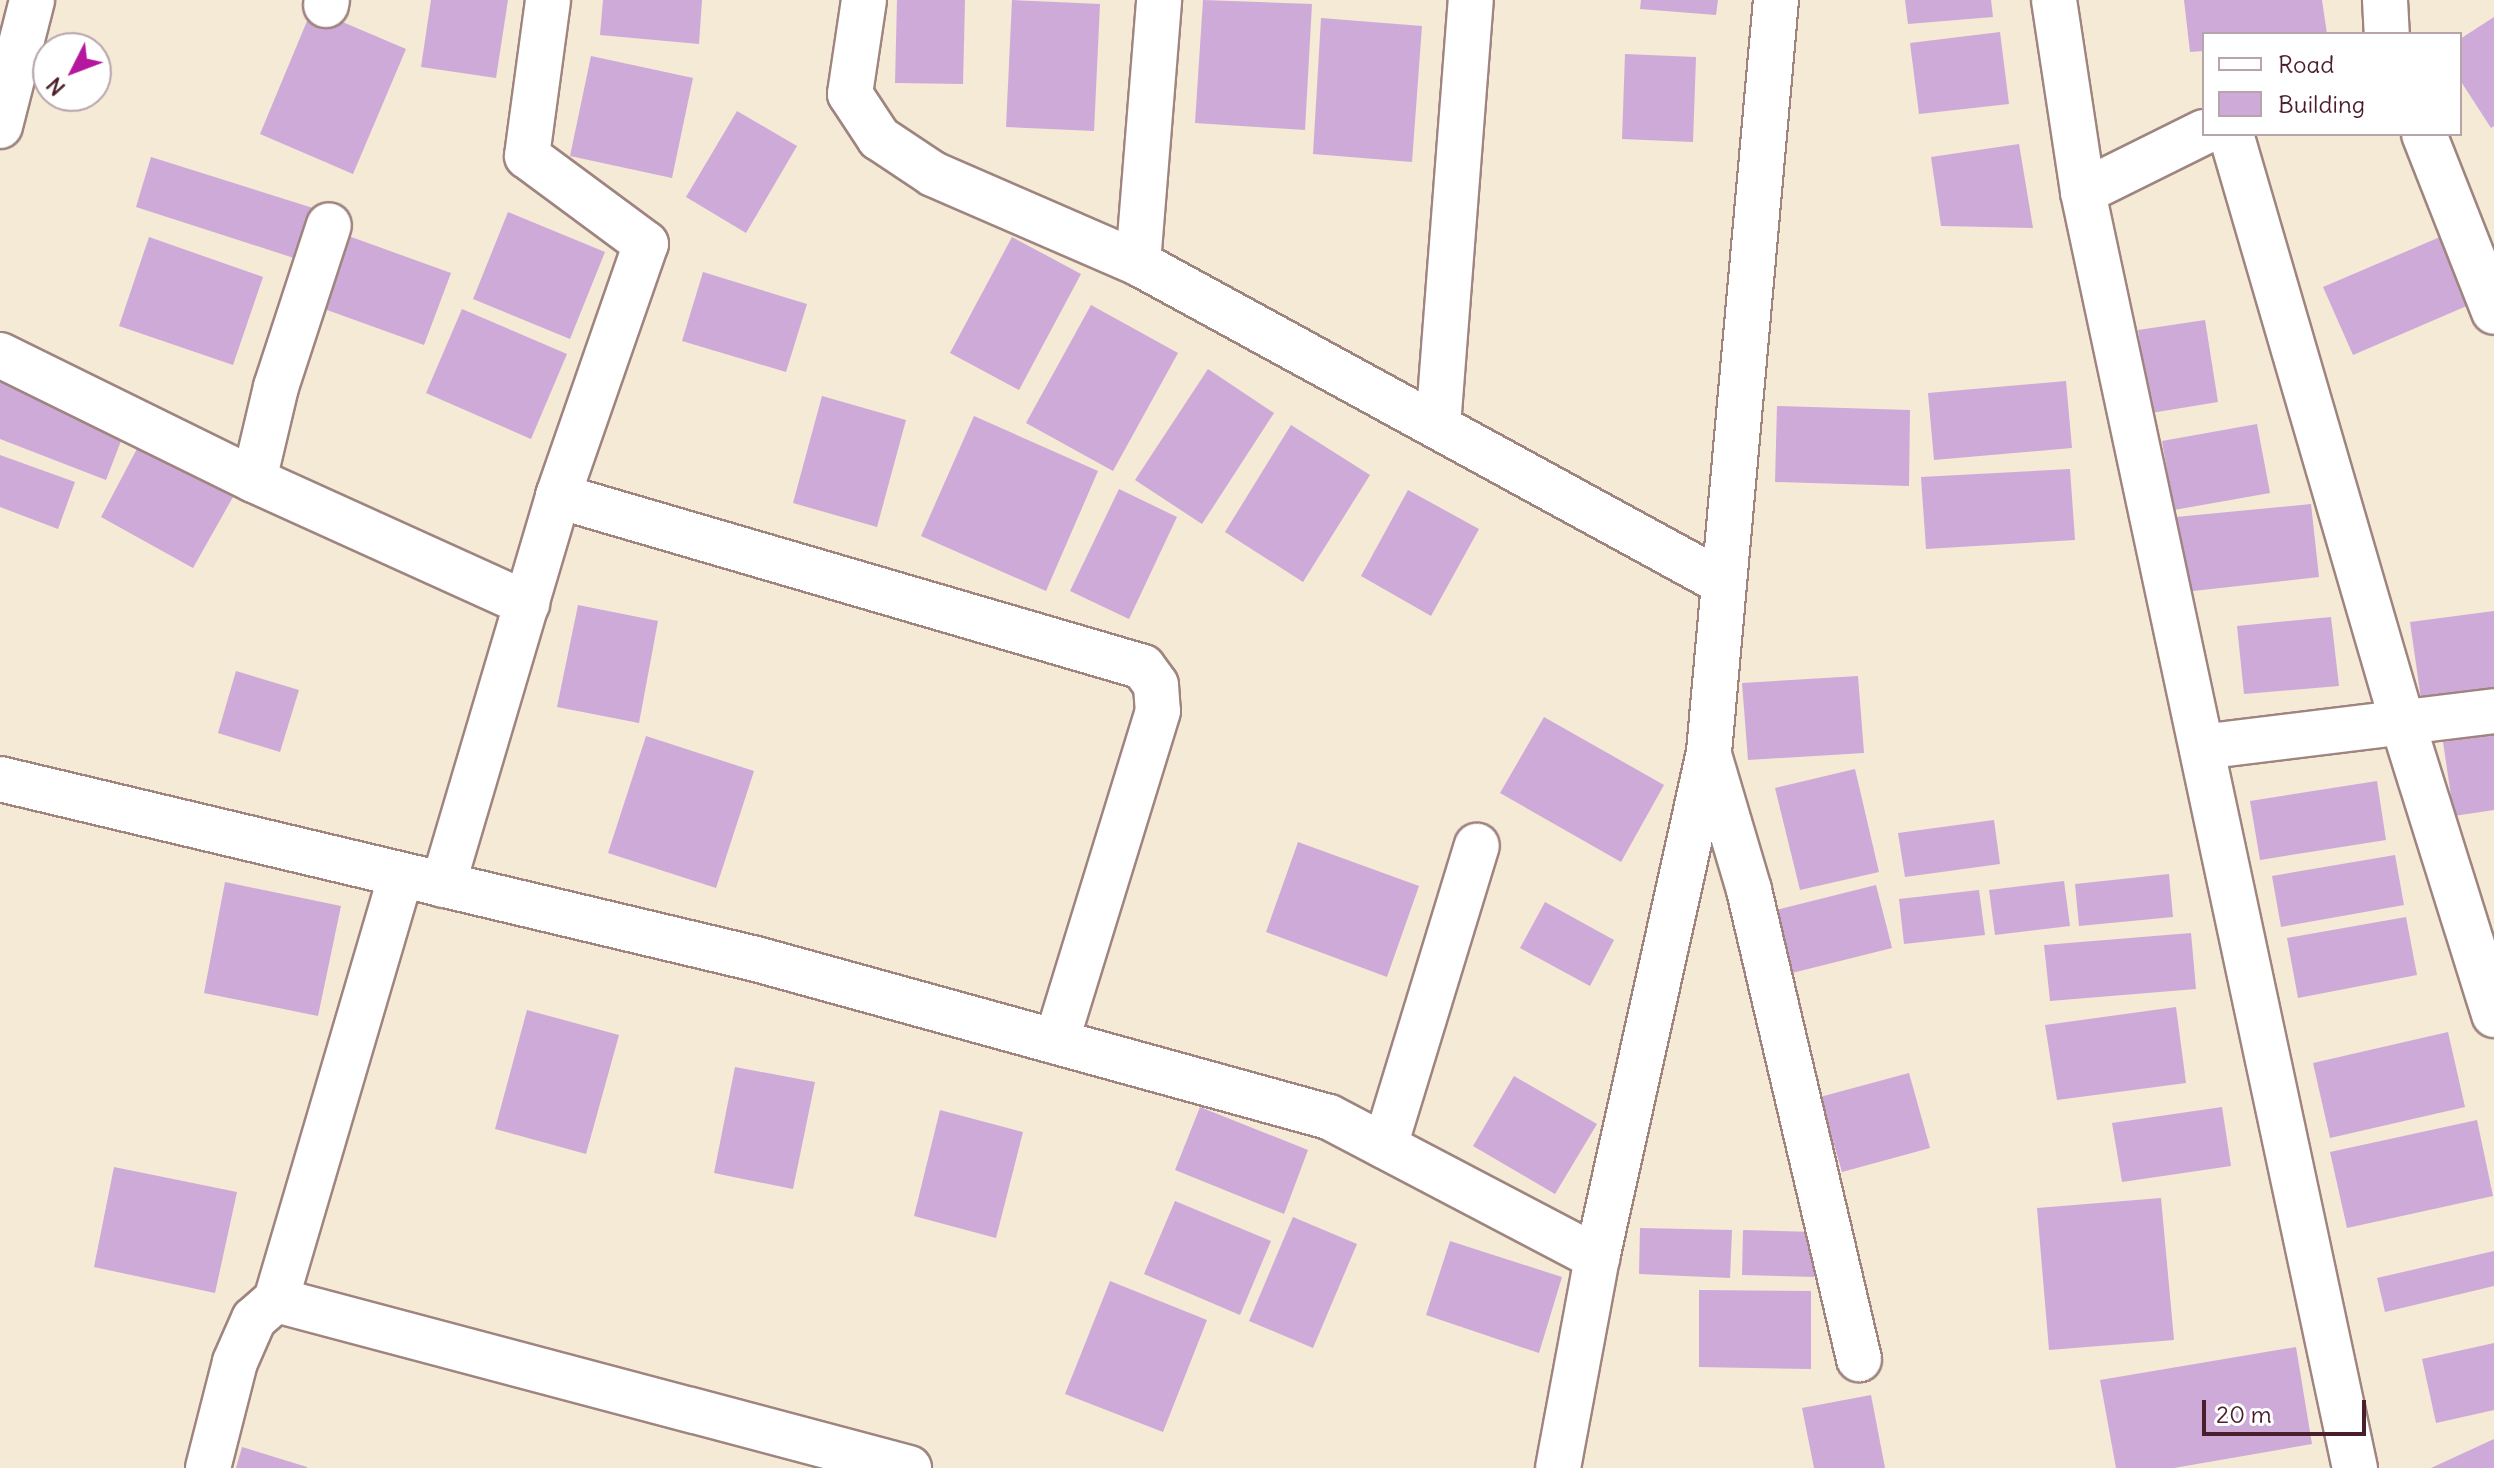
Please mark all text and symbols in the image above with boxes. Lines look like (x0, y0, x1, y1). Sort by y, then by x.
north arrow (32, 32, 112, 112)
legend (2202, 32, 2462, 136)
text: Road (2278, 49, 2334, 79)
text: N (40, 72, 71, 102)
text: Building (2278, 89, 2365, 119)
scale bar (2206, 1384, 2370, 1434)
text: 20 m (2216, 1399, 2272, 1429)

